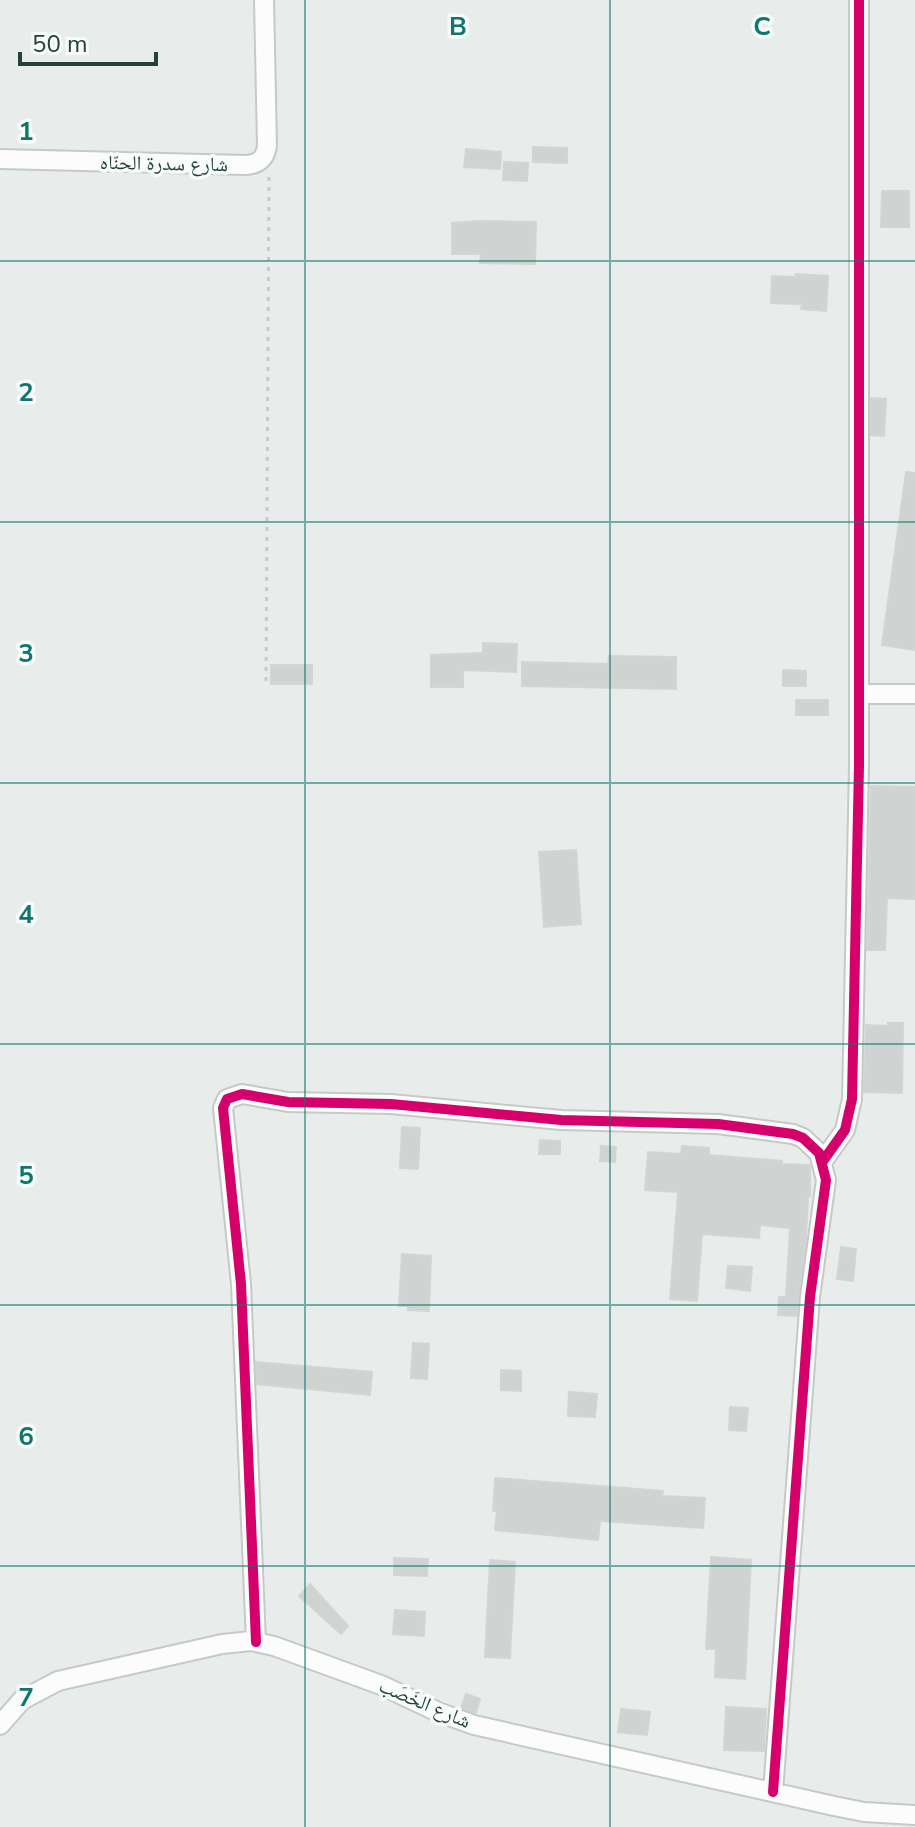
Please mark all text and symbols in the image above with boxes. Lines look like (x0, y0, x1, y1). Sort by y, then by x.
text: B (449, 9, 467, 44)
text: C (753, 9, 771, 44)
scale bar (20, 16, 156, 66)
text: 50 m (32, 28, 88, 60)
text: 1 (18, 114, 34, 149)
street label: شارع سدرة الحنّاه (100, 149, 228, 178)
text: 2 (18, 375, 34, 410)
text: 3 (18, 636, 34, 671)
text: 4 (18, 897, 34, 932)
text: 5 (18, 1158, 34, 1193)
text: 6 (18, 1419, 34, 1454)
street label: شارع الخَصَب (375, 1672, 475, 1735)
text: 7 (18, 1680, 34, 1715)

